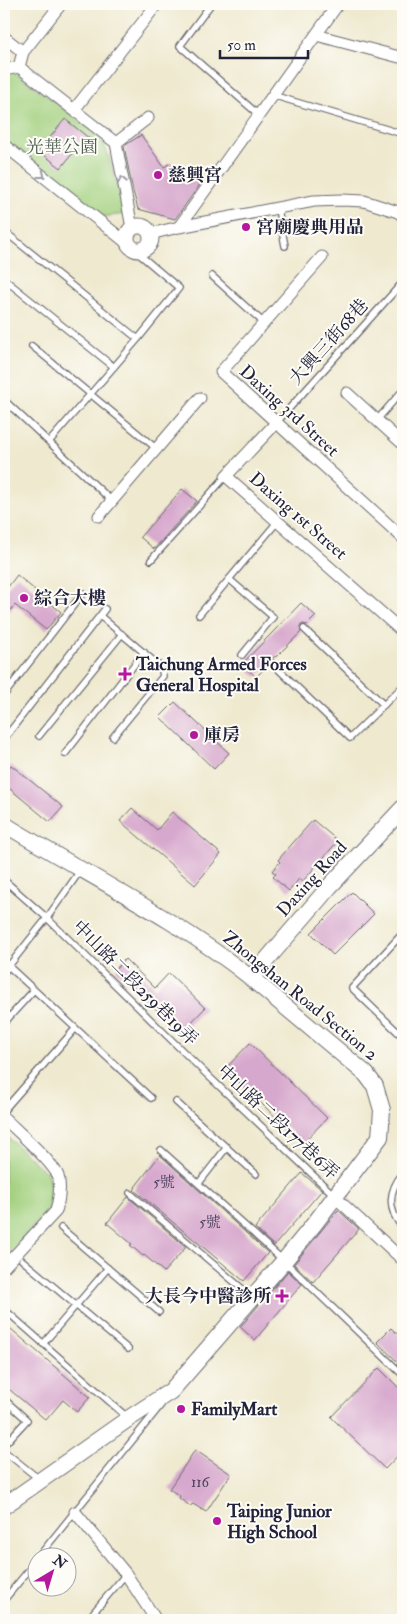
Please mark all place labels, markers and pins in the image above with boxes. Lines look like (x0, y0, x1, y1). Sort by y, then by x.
place label: 慈興宮 (168, 164, 222, 187)
marker: 慈興宮 (152, 169, 164, 181)
place label: 宮廟慶典用品 (256, 216, 364, 239)
marker: 宮廟慶典用品 (240, 221, 252, 233)
place label: 綜合大樓 (34, 587, 106, 610)
marker: 綜合大樓 (18, 592, 30, 604)
place label: Taichung Armed Forces General Hospital (135, 653, 307, 697)
marker: Taichung Armed Forces General Hospital (118, 667, 132, 681)
place label: 庫房 (204, 724, 240, 747)
marker: 庫房 (188, 729, 200, 741)
place label: 大長今中醫診所 (145, 1285, 272, 1308)
marker: 大長今中醫診所 (275, 1289, 289, 1303)
place label: FamilyMart (191, 1398, 277, 1421)
marker: FamilyMart (175, 1403, 187, 1415)
place label: Taiping Junior High School (226, 1500, 332, 1544)
marker: Taiping Junior High School (211, 1515, 223, 1527)

